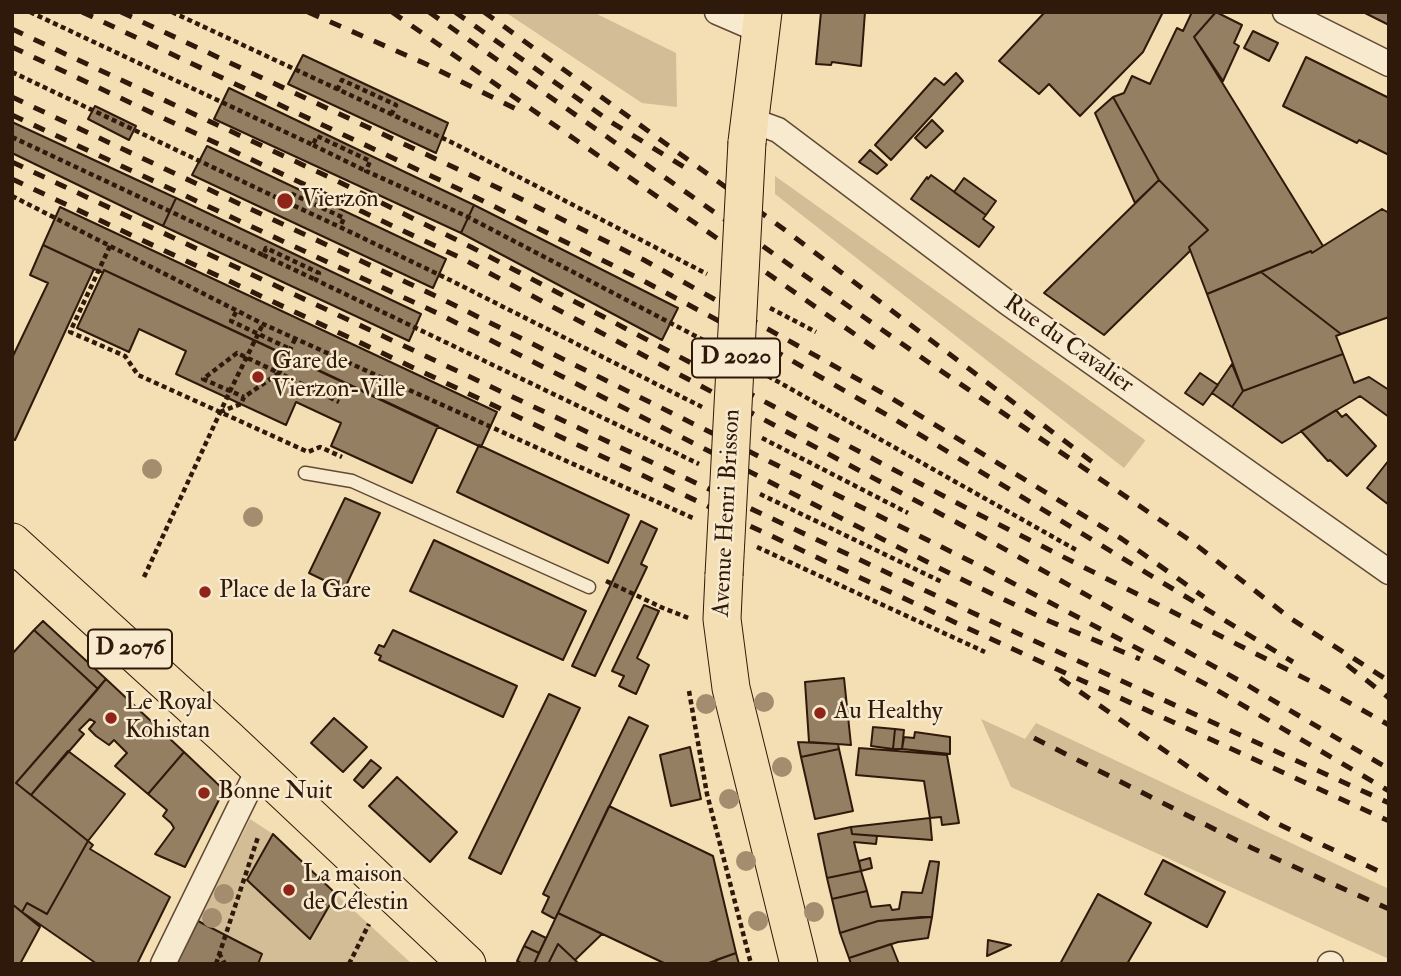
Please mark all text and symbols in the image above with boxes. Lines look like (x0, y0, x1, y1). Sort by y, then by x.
place label: Vierzon (301, 187, 379, 215)
marker: Vierzon (275, 191, 295, 211)
street label: Rue du Cavalier (997, 290, 1139, 400)
road number: D 2020 (692, 338, 780, 378)
place label: Gare de Vierzon-Ville (272, 349, 405, 405)
marker: Gare de Vierzon-Ville (250, 369, 266, 385)
street label: Avenue Henri Brisson (708, 408, 748, 618)
place label: Place de la Gare (219, 578, 371, 606)
marker: Place de la Gare (197, 584, 213, 600)
road number: D 2076 (88, 629, 172, 668)
place label: Le Royal Kohistan (125, 690, 212, 746)
place label: Au Healthy (834, 699, 943, 727)
marker: Au Healthy (812, 705, 828, 721)
marker: Le Royal Kohistan (103, 710, 119, 726)
place label: Bonne Nuit (218, 779, 332, 807)
marker: Bonne Nuit (196, 785, 212, 801)
place label: La maison de Célestin (303, 862, 408, 918)
marker: La maison de Célestin (281, 882, 297, 898)

